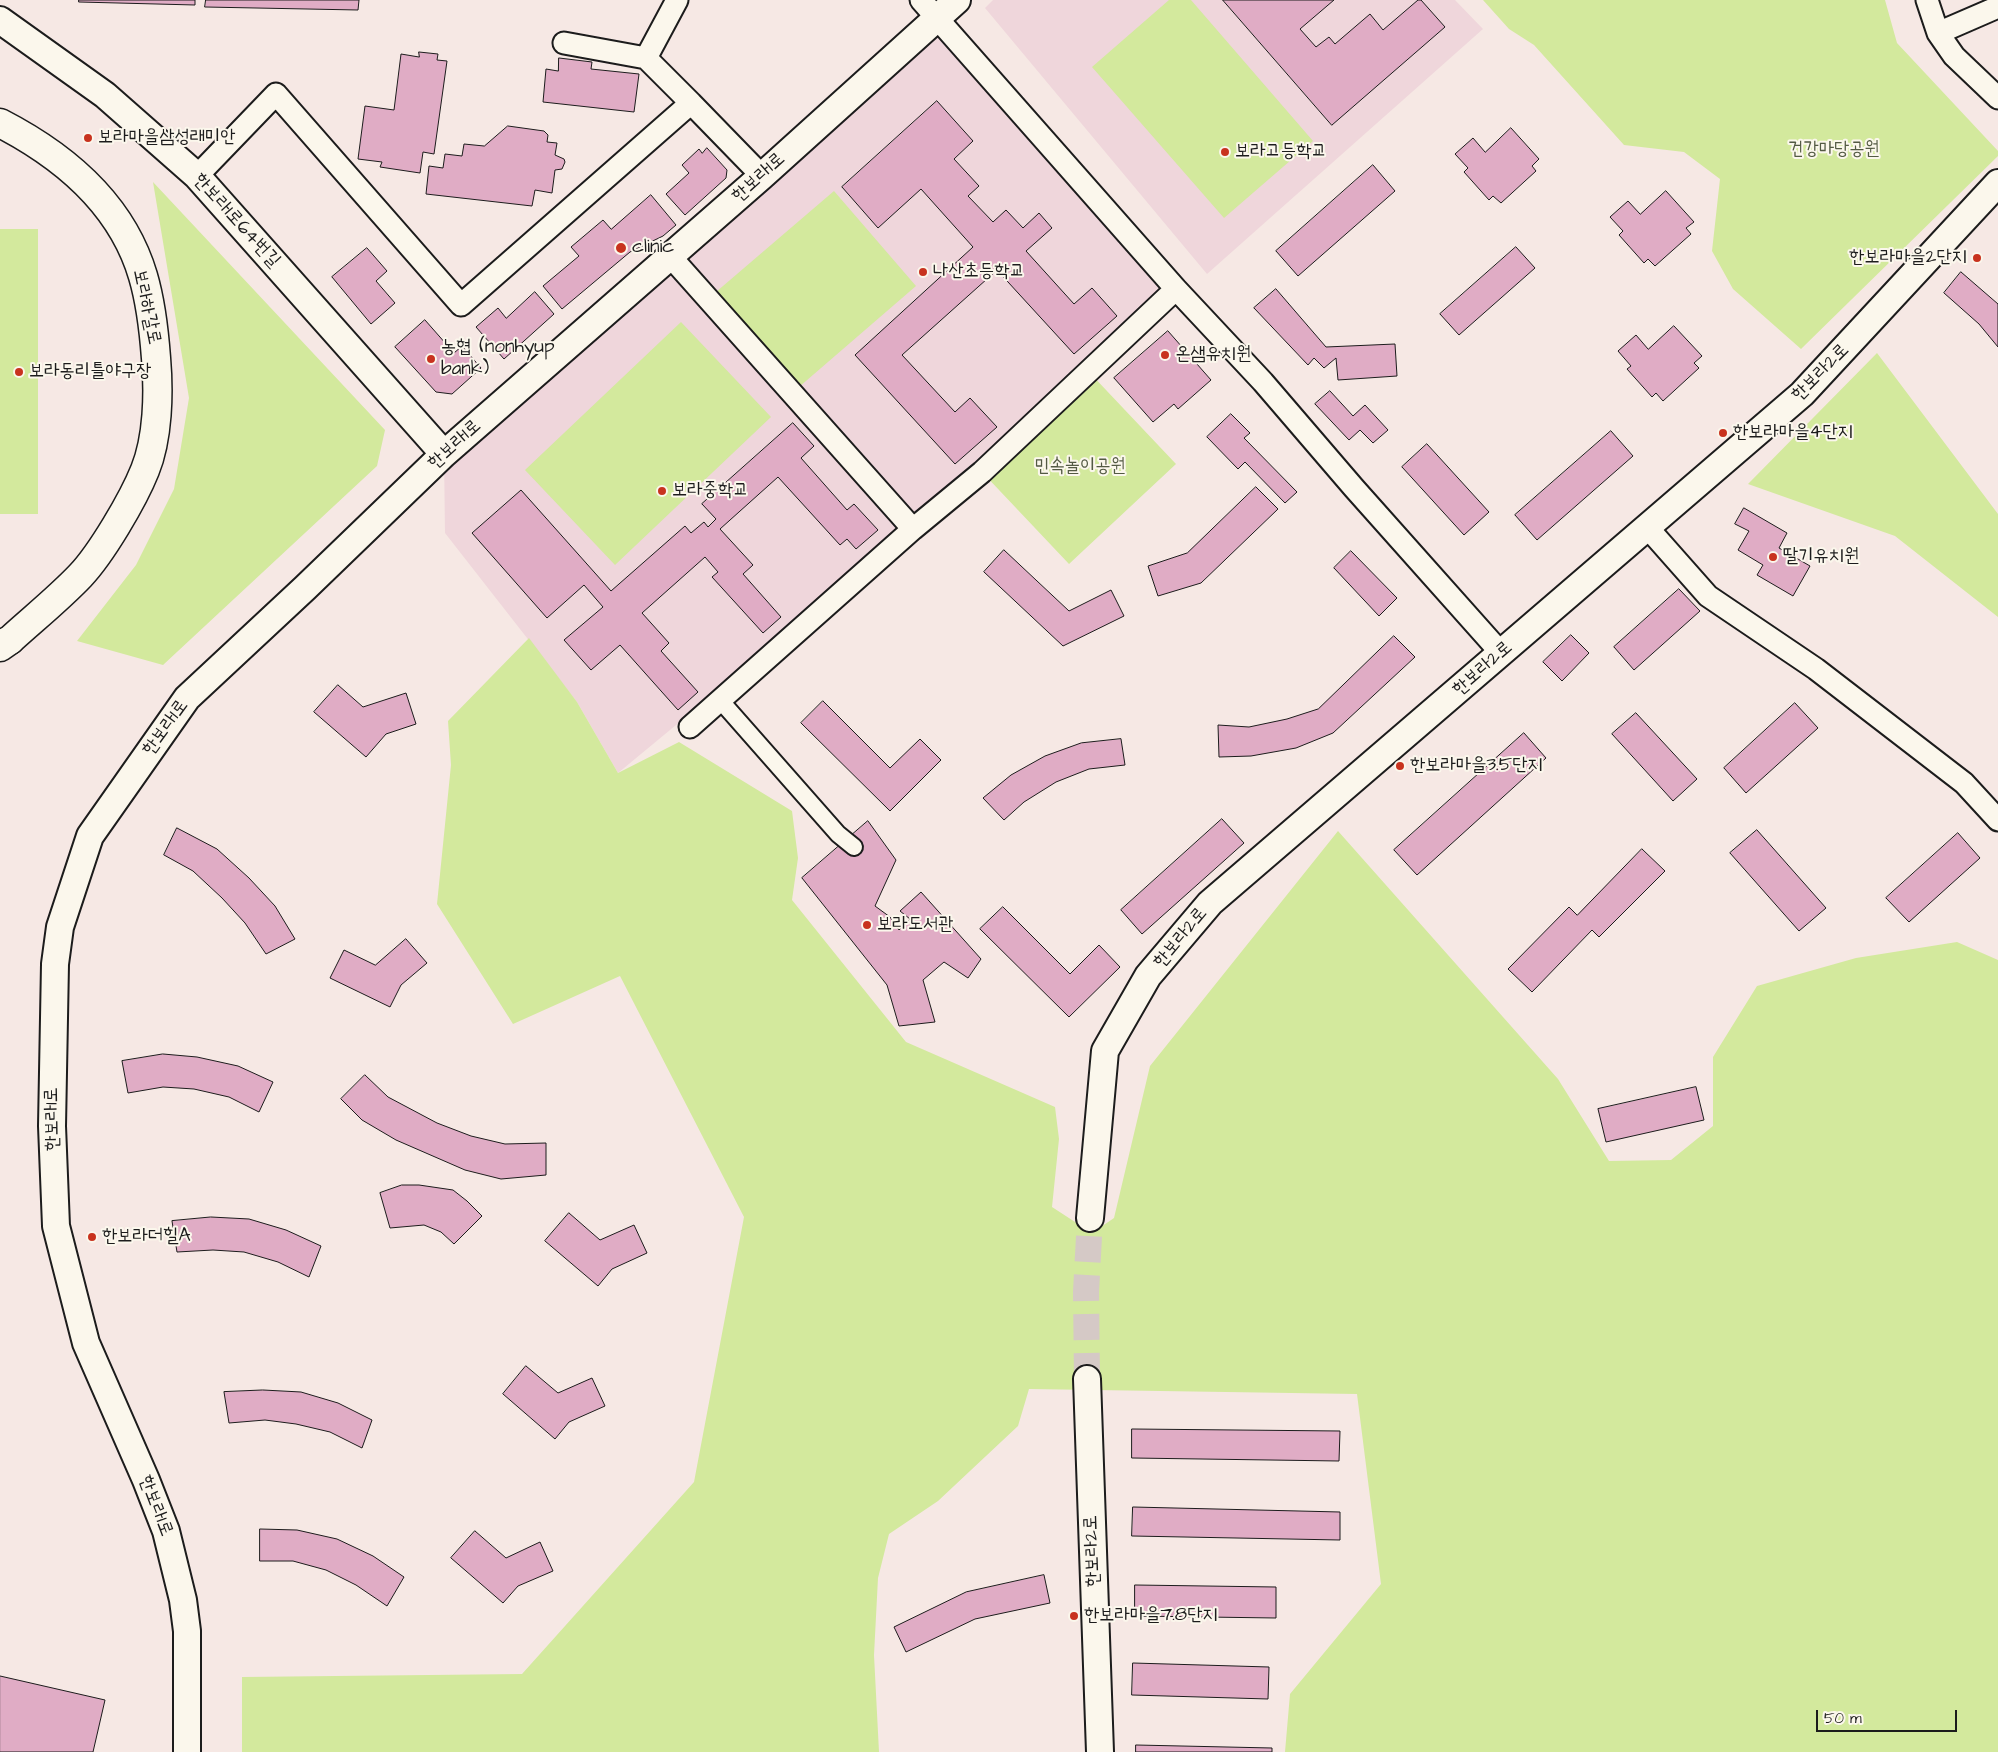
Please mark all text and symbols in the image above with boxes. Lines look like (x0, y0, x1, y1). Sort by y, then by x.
place label: 보라마을삼성래미안 (98, 127, 236, 149)
marker: 보라마을삼성래미안 (82, 132, 94, 144)
park label: 건강마당공원 (1788, 139, 1880, 161)
place label: 보라고등학교 (1235, 141, 1327, 163)
marker: 보라고등학교 (1219, 146, 1231, 158)
street label: 한보라1로 (728, 148, 790, 208)
street label: 한보라1로64번길 (188, 169, 284, 273)
place label: clinic (632, 237, 674, 259)
marker: clinic (614, 241, 628, 255)
place label: 한보라마을2단지 (1849, 247, 1967, 269)
marker: 한보라마을2단지 (1971, 252, 1983, 264)
place label: 나산초등학교 (933, 261, 1025, 283)
marker: 나산초등학교 (917, 266, 929, 278)
street label: 보라하갈로 (127, 267, 165, 347)
place label: 농협 (nonhyup bank) (441, 337, 555, 381)
street label: 한보라2로 (1787, 339, 1855, 407)
place label: 온샘유치원 (1175, 344, 1251, 366)
marker: 온샘유치원 (1159, 349, 1171, 361)
marker: 농협 (nonhyup bank) (425, 353, 437, 365)
place label: 보라동리틀야구장 (29, 361, 151, 383)
marker: 보라동리틀야구장 (13, 366, 25, 378)
street label: 한보라1로 (424, 415, 486, 475)
place label: 한보라마을4단지 (1733, 422, 1853, 444)
marker: 한보라마을4단지 (1717, 427, 1729, 439)
park label: 민속놀이공원 (1034, 456, 1126, 478)
place label: 보라중학교 (672, 480, 748, 502)
marker: 보라중학교 (656, 485, 668, 497)
place label: 딸기유치원 (1783, 546, 1859, 568)
marker: 딸기유치원 (1767, 551, 1779, 563)
street label: 한보라2로 (1448, 637, 1518, 701)
street label: 한보라1로 (138, 696, 194, 760)
place label: 한보라마을3.5단지 (1410, 755, 1543, 777)
marker: 한보라마을3.5단지 (1394, 760, 1406, 772)
street label: 한보라2로 (1149, 903, 1213, 973)
place label: 보라도서관 (877, 914, 953, 936)
marker: 보라도서관 (861, 919, 873, 931)
street label: 한보라1로 (41, 1087, 65, 1151)
place label: 한보라더힐A (102, 1226, 191, 1248)
marker: 한보라더힐A (86, 1231, 98, 1243)
street label: 한보라1로 (133, 1472, 177, 1540)
street label: 한보라2로 (1080, 1515, 1106, 1587)
place label: 한보라마을7.8단지 (1084, 1605, 1218, 1627)
marker: 한보라마을7.8단지 (1068, 1610, 1080, 1622)
scale bar (1818, 1700, 1959, 1732)
text: 50 m (1824, 1708, 1862, 1729)

